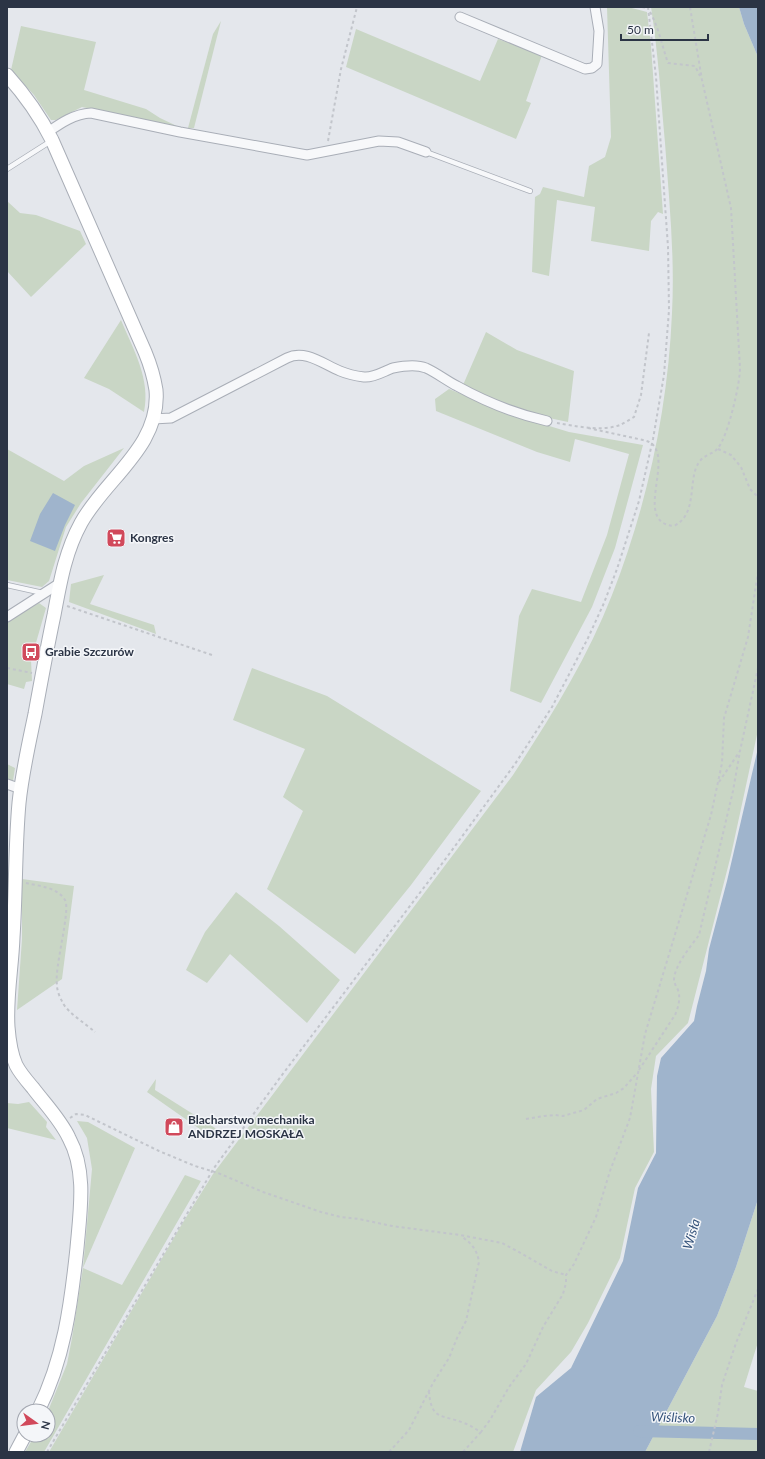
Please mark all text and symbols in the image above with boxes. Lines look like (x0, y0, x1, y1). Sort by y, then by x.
scale bar (621, 16, 708, 42)
text: 50 m (627, 22, 654, 37)
supermarket icon: Kongres (105, 527, 127, 549)
place label: Kongres (130, 530, 174, 545)
bus stop icon: Grabie Szczurów (20, 641, 42, 663)
place label: Grabie Szczurów (45, 644, 134, 659)
place label: Blacharstwo mechanika ANDRZEJ MOSKAŁA (187, 1112, 314, 1141)
shop icon: Blacharstwo mechanika ANDRZEJ MOSKAŁA (163, 1116, 185, 1138)
water label: Wisła (679, 1216, 703, 1251)
north arrow (16, 1403, 56, 1443)
water label: Wiślisko (651, 1408, 696, 1426)
text: N (39, 1420, 54, 1431)

